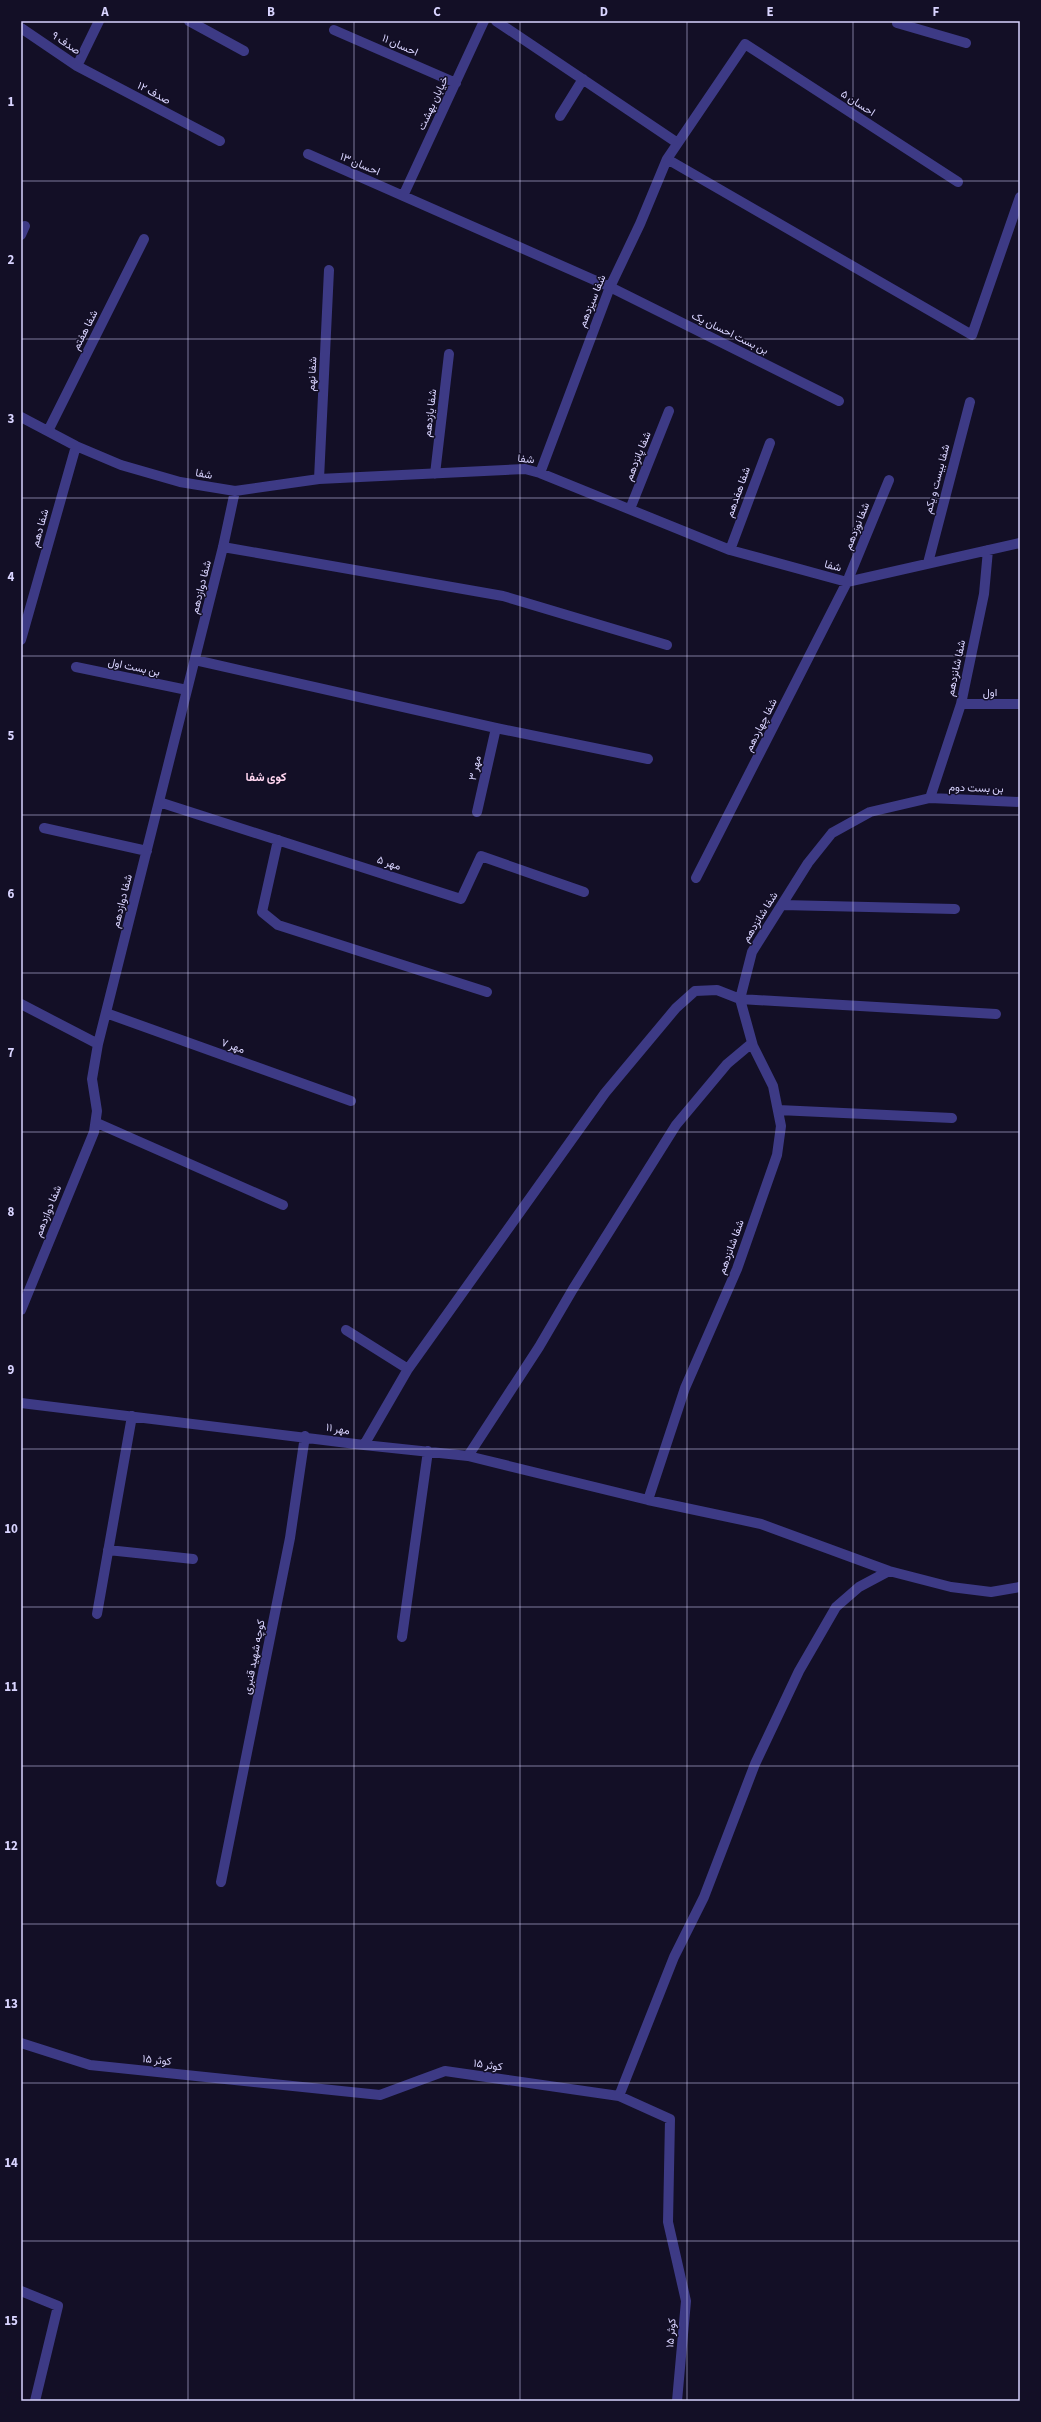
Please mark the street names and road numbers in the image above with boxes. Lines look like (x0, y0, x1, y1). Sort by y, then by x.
street label: صدف ۹ (48, 28, 84, 58)
street label: احسان ۱۱ (380, 30, 420, 60)
street label: خیابان بهشت (414, 73, 452, 133)
street label: صدف ۱۲ (135, 78, 173, 108)
street label: احسان ۵ (838, 86, 878, 120)
street label: احسان ۱۳ (338, 149, 382, 179)
street label: شفا سیزدهم (575, 272, 609, 330)
street label: شفا هفتم (68, 307, 102, 353)
street label: بن بست احسان یک (689, 308, 771, 358)
street label: شفا نهم (304, 356, 320, 392)
street label: شفا یازدهم (420, 388, 440, 438)
street label: شفا پانزدهم (621, 429, 655, 483)
street label: شفا بیست و یکم (921, 442, 954, 515)
street label: شفا (517, 451, 535, 467)
street label: شفا هفدهم (722, 464, 754, 519)
street label: شفا (194, 465, 214, 483)
street label: شفا نوزدهم (841, 500, 873, 552)
street label: شفا دهم (27, 507, 53, 549)
street label: شفا (823, 557, 843, 576)
street label: شفا دوازدهم (187, 558, 215, 615)
street label: شفا شانزدهم (943, 638, 969, 698)
street label: بن بست اول (107, 654, 161, 680)
street label: اول (983, 685, 997, 700)
street label: شفا چهاردهم (741, 696, 781, 754)
street label: مهر ۳ (465, 754, 485, 782)
street label: بن بست دوم (948, 780, 1004, 796)
street label: مهر ۵ (375, 852, 403, 874)
street label: شفا دوازدهم (108, 872, 136, 929)
street label: شفا شانزدهم (738, 889, 782, 945)
street label: مهر ۷ (219, 1035, 247, 1057)
street label: شفا دوازدهم (31, 1183, 65, 1239)
street label: شفا شانزدهم (714, 1217, 748, 1276)
street label: مهر ۱۱ (325, 1420, 351, 1438)
street label: کوچه شهید قنبری (239, 1618, 269, 1696)
street label: کوثر ۱۵ (142, 2051, 172, 2069)
street label: کوثر ۱۵ (472, 2056, 504, 2074)
street label: کوثر ۱۵ (662, 2318, 680, 2348)

